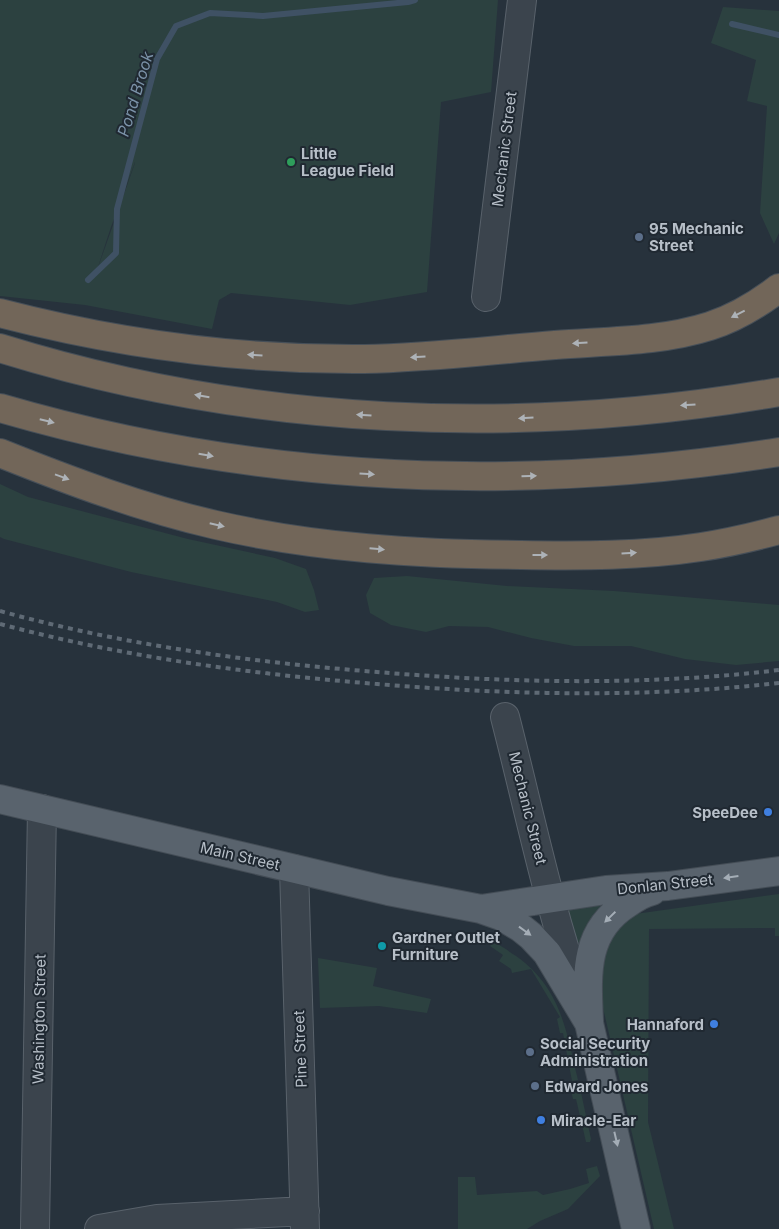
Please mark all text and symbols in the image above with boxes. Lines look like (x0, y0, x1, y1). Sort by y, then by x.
water label: Pond Brook (113, 49, 157, 139)
street label: Mechanic Street (488, 90, 520, 208)
place label: Little League Field (301, 144, 394, 180)
marker: Little League Field (285, 156, 297, 168)
place label: 95 Mechanic Street (649, 219, 744, 255)
marker: 95 Mechanic Street (633, 231, 645, 243)
one-way arrow (731, 310, 745, 318)
one-way arrow (571, 340, 587, 348)
one-way arrow (247, 350, 263, 358)
one-way arrow (410, 353, 426, 361)
one-way arrow (194, 391, 210, 399)
one-way arrow (680, 401, 696, 409)
one-way arrow (355, 411, 371, 419)
one-way arrow (518, 414, 534, 422)
one-way arrow (39, 417, 54, 425)
one-way arrow (198, 451, 214, 459)
one-way arrow (359, 470, 375, 478)
one-way arrow (522, 472, 538, 480)
one-way arrow (54, 474, 69, 481)
one-way arrow (209, 521, 224, 529)
one-way arrow (370, 545, 386, 553)
one-way arrow (622, 549, 638, 557)
one-way arrow (532, 551, 548, 559)
street label: Mechanic Street (505, 750, 551, 867)
place label: SpeeDee (692, 803, 758, 822)
marker: SpeeDee (762, 806, 774, 818)
street label: Main Street (198, 838, 282, 874)
street label: Donlan Street (616, 870, 714, 898)
one-way arrow (722, 873, 738, 881)
one-way arrow (605, 911, 617, 923)
one-way arrow (518, 926, 531, 936)
place label: Gardner Outlet Furniture (392, 928, 501, 964)
marker: Gardner Outlet Furniture (376, 940, 388, 952)
street label: Washington Street (28, 954, 50, 1084)
street label: Pine Street (289, 1010, 311, 1088)
place label: Hannaford (627, 1015, 704, 1034)
marker: Hannaford (708, 1018, 720, 1030)
place label: Social Security Administration (540, 1034, 650, 1070)
marker: Social Security Administration (524, 1046, 536, 1058)
place label: Edward Jones (545, 1077, 648, 1096)
marker: Edward Jones (529, 1080, 541, 1092)
place label: Miracle-Ear (551, 1111, 636, 1130)
marker: Miracle-Ear (535, 1114, 547, 1126)
one-way arrow (612, 1132, 620, 1147)

